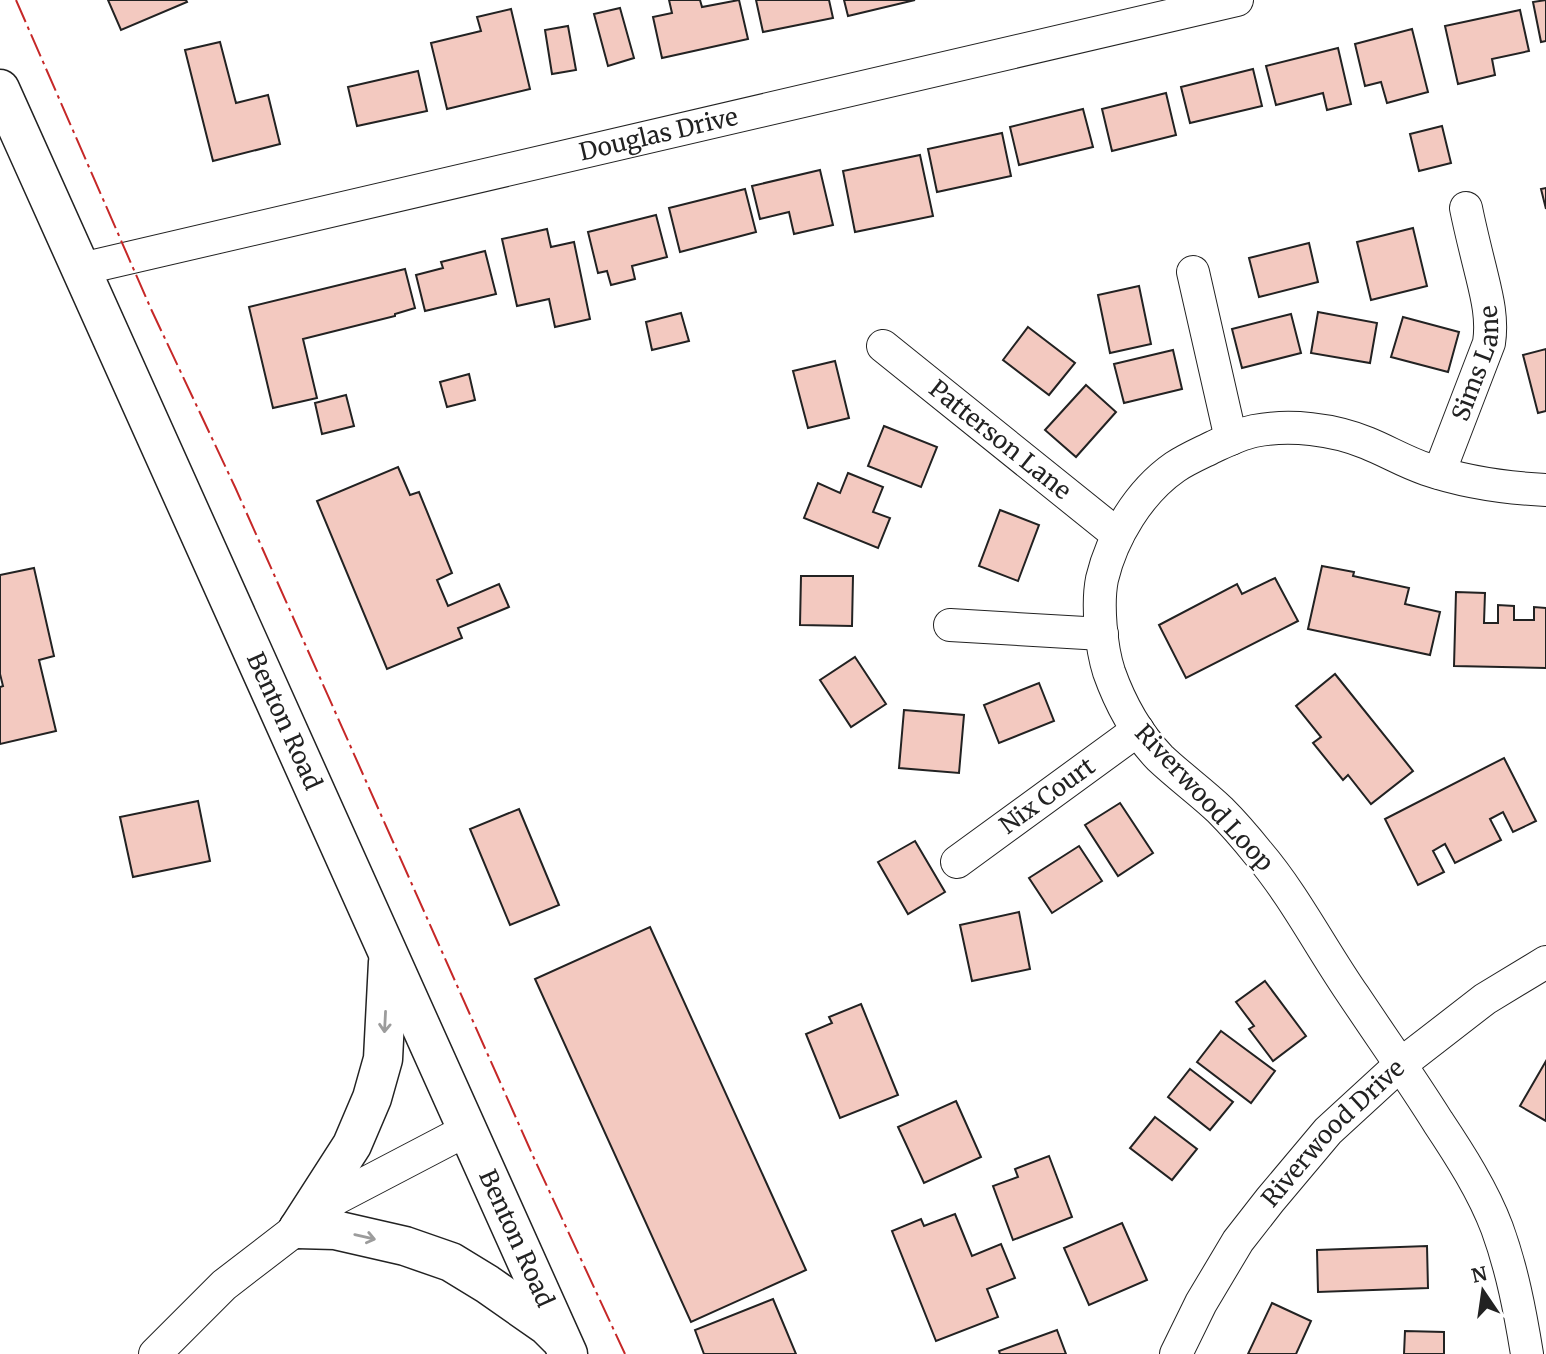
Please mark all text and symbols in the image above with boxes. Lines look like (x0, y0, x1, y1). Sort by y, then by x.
street label: Douglas Drive (576, 101, 741, 168)
street label: Sims Lane (1445, 304, 1505, 425)
street label: Patterson Lane (923, 373, 1078, 506)
street label: Benton Road (240, 647, 329, 795)
street label: Riverwood Loop (1128, 718, 1280, 878)
street label: Nix Court (993, 750, 1102, 841)
one-way arrow (379, 1010, 392, 1033)
street label: Riverwood Drive (1255, 1053, 1411, 1213)
street label: Benton Road (472, 1165, 561, 1312)
one-way arrow (353, 1231, 376, 1244)
north arrow (1448, 1256, 1518, 1326)
text: N (1469, 1261, 1489, 1288)

